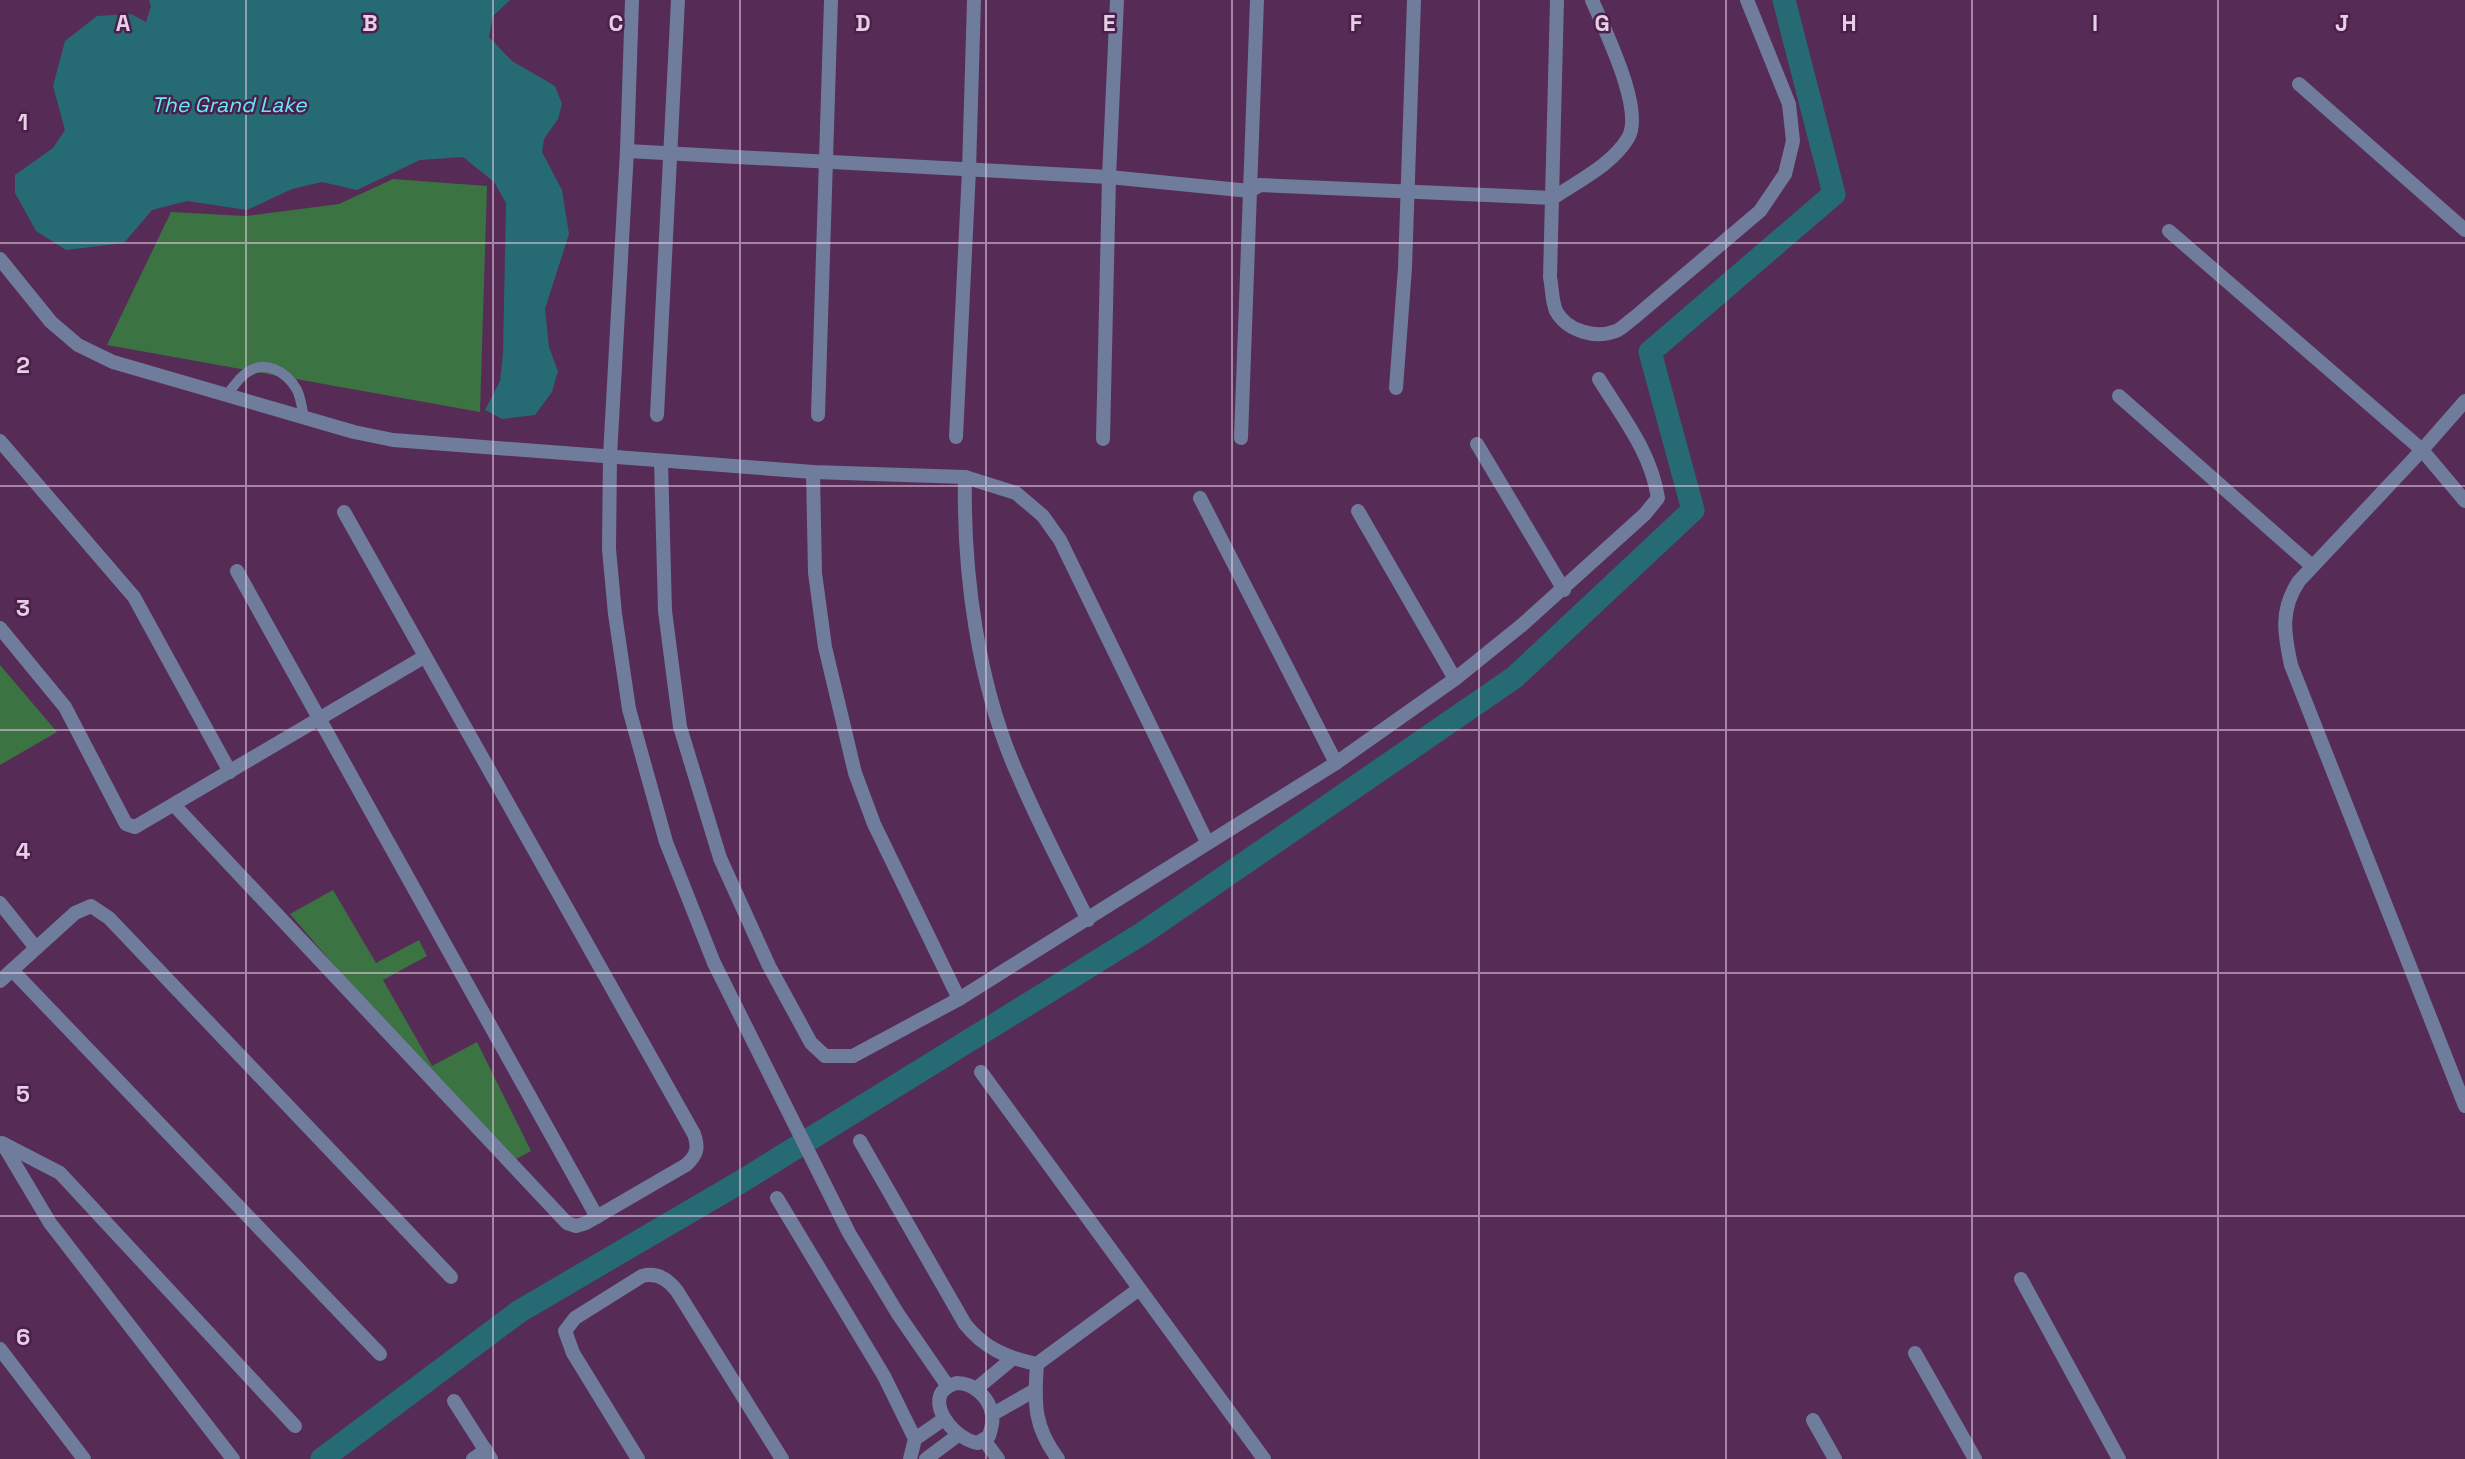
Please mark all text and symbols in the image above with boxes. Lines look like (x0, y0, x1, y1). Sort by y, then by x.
text: A (116, 8, 131, 38)
text: B (362, 8, 378, 38)
text: C (609, 8, 623, 38)
text: D (855, 8, 871, 38)
text: E (1103, 8, 1115, 38)
text: F (1350, 8, 1362, 38)
text: G (1594, 8, 1610, 38)
text: H (1841, 8, 1857, 38)
text: I (2092, 8, 2098, 38)
text: J (2335, 8, 2349, 38)
water label: The Grand Lake (151, 91, 308, 118)
text: 1 (18, 107, 28, 137)
text: 2 (16, 350, 30, 380)
text: 3 (16, 593, 30, 623)
text: 4 (16, 836, 31, 866)
text: 5 (16, 1079, 30, 1109)
text: 6 (16, 1322, 30, 1352)

